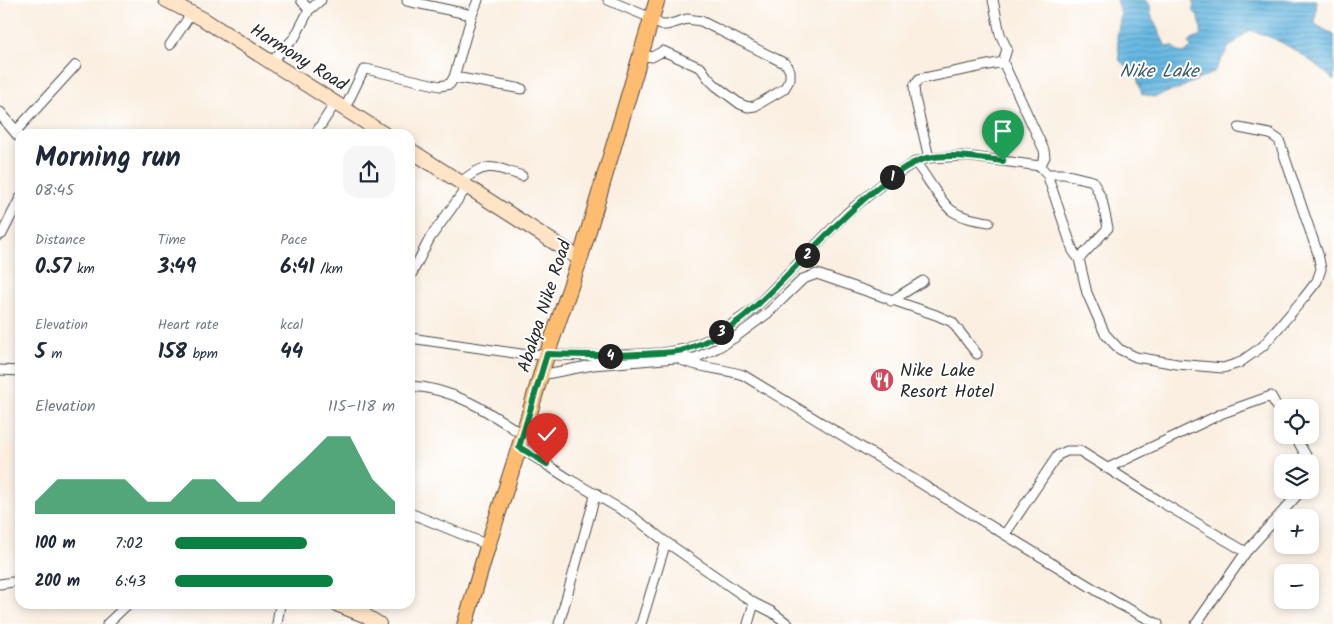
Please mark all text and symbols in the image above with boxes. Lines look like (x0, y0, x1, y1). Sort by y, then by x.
street label: Harmony Road (244, 17, 354, 100)
water label: Nike Lake (1119, 57, 1201, 87)
pin (982, 110, 1024, 161)
icon: arrive (989, 117, 1017, 145)
text: Morning run (35, 136, 181, 181)
button: share (343, 146, 395, 198)
pin: 1 (880, 164, 904, 190)
text: 1 (890, 166, 895, 188)
text: 08:45 (35, 178, 74, 203)
text: Distance (35, 229, 85, 251)
text: Time (158, 229, 186, 251)
text: Pace (280, 229, 307, 251)
street label: Abakpa Nike Road (510, 235, 581, 377)
pin: 2 (794, 242, 820, 268)
text: 2 (803, 244, 812, 266)
text: 0.57 (35, 251, 71, 284)
text: 3:49 (158, 251, 196, 284)
text: 6:41 (280, 251, 315, 284)
text: km (71, 258, 95, 280)
text: /km (315, 258, 343, 280)
text: Elevation (35, 314, 88, 336)
text: Heart rate (158, 314, 219, 336)
text: kcal (280, 314, 303, 336)
pin: 3 (708, 320, 734, 344)
text: 3 (718, 321, 725, 343)
text: 5 (35, 336, 46, 369)
text: 158 (158, 336, 187, 369)
text: 44 (280, 336, 303, 369)
text: m (46, 343, 62, 365)
text: bpm (187, 343, 218, 365)
pin: 4 (598, 344, 622, 368)
text: 4 (607, 345, 614, 367)
place label: Nike Lake Resort Hotel (900, 357, 995, 407)
restaurant icon: Nike Lake Resort Hotel (869, 367, 895, 393)
text: Elevation (35, 394, 96, 419)
text: 115–118 m (328, 394, 395, 419)
map controls (1274, 399, 1319, 609)
button: locate (1274, 399, 1319, 444)
pin (526, 413, 568, 464)
icon: check (533, 420, 561, 448)
button: layers (1274, 454, 1319, 499)
button: + (1274, 509, 1319, 554)
text: 100 m (35, 531, 76, 556)
text: 7:02 (115, 531, 144, 556)
button: − (1274, 564, 1319, 609)
text: 200 m (35, 569, 80, 594)
text: 6:43 (115, 569, 146, 594)

